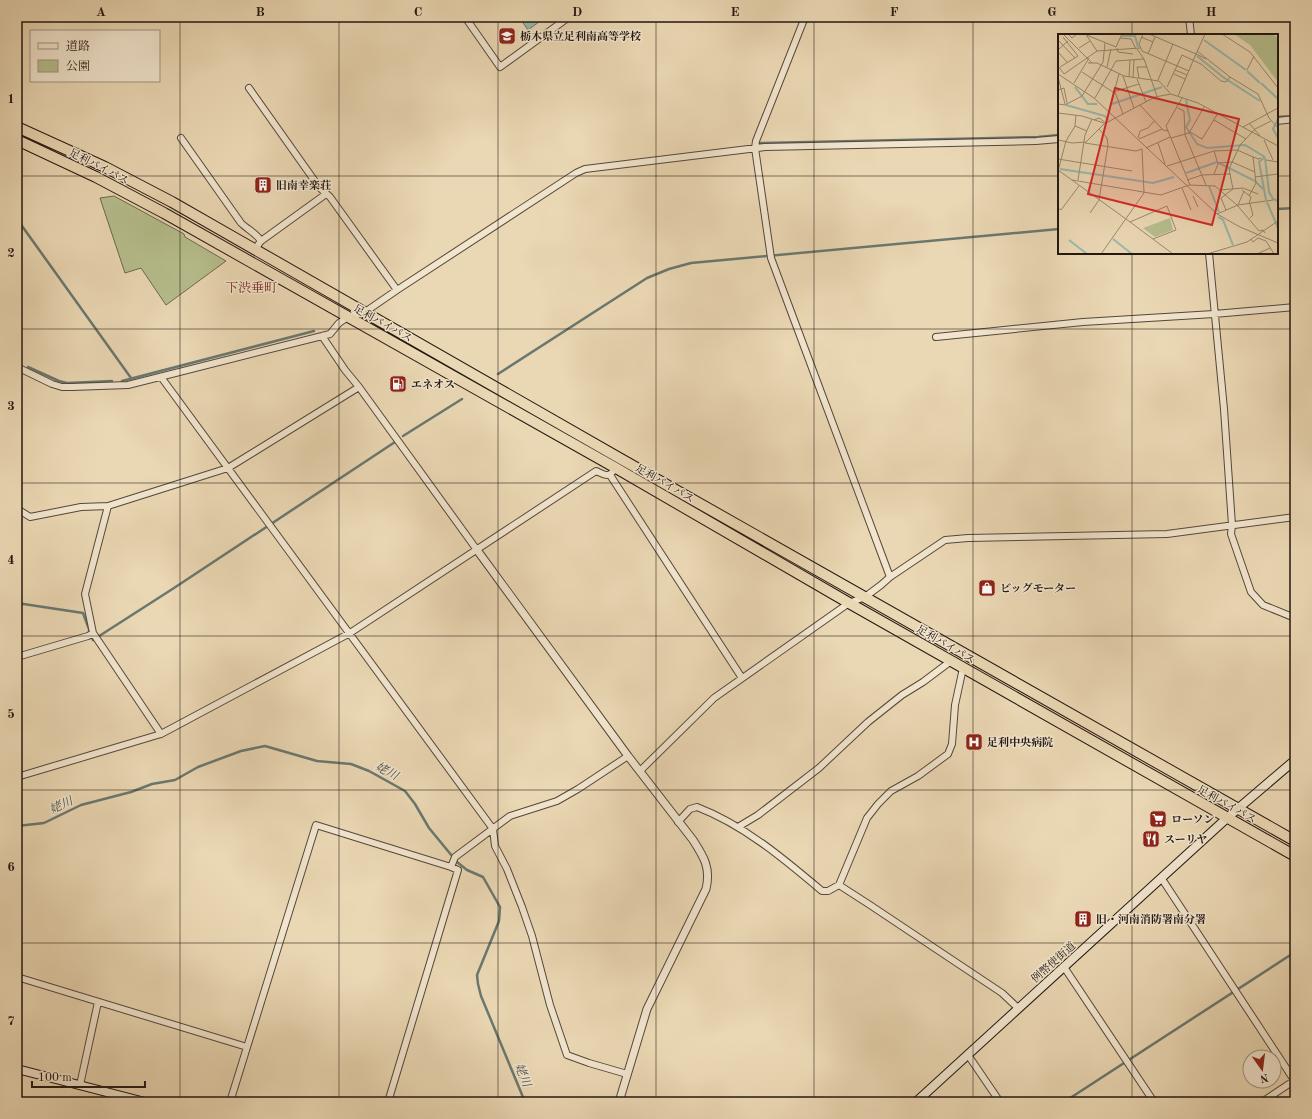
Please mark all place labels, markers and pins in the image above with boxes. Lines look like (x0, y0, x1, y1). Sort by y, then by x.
school or university icon: 栃木県立足利南高等学校 (497, 26, 517, 46)
place label: 栃木県立足利南高等学校 (520, 30, 641, 43)
building icon: 旧南幸楽荘 (253, 175, 273, 195)
place label: 旧南幸楽荘 (276, 179, 332, 192)
fuel station icon: エネオス (388, 374, 408, 394)
place label: エネオス (411, 378, 455, 391)
shop icon: ビッグモーター (977, 578, 997, 598)
place label: ビッグモーター (1000, 582, 1076, 595)
hospital icon: 足利中央病院 (964, 732, 984, 752)
place label: 足利中央病院 (987, 736, 1053, 749)
supermarket icon: ローソン (1148, 809, 1168, 829)
place label: ローソン (1171, 814, 1215, 826)
restaurant icon: スーリヤ (1141, 829, 1161, 849)
place label: スーリヤ (1164, 834, 1207, 846)
building icon: 旧・河南消防署南分署 (1073, 909, 1093, 929)
place label: 旧・河南消防署南分署 (1096, 913, 1206, 926)

